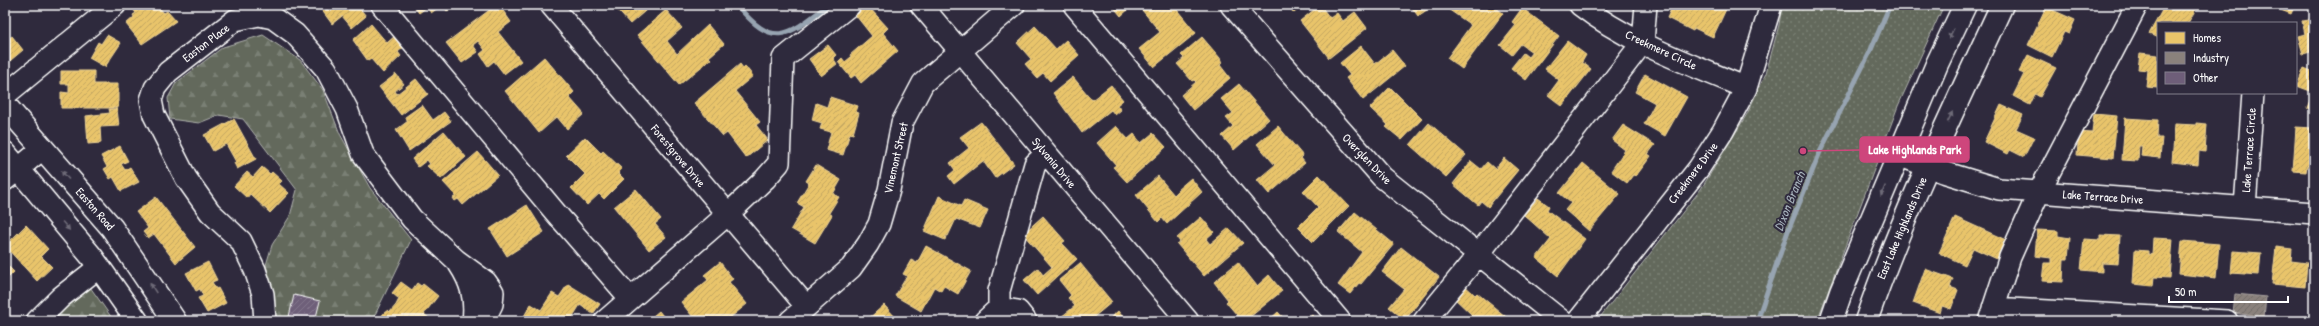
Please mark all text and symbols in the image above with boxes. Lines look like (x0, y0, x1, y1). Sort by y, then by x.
street label: Easton Place (179, 19, 233, 66)
legend (2157, 22, 2297, 94)
street label: Creekmere Circle (1623, 25, 1700, 74)
one-way arrow (1948, 29, 1954, 40)
text: Homes (2193, 29, 2221, 46)
text: Industry (2193, 49, 2229, 66)
text: Other (2193, 69, 2219, 86)
street label: Lake Terrace Circle (2237, 107, 2260, 193)
one-way arrow (1947, 111, 1953, 123)
street label: Forestgrove Drive (646, 120, 710, 191)
street label: Vinemont Street (879, 120, 912, 195)
street label: Overglen Drive (1339, 129, 1396, 188)
street label: Sylvania Drive (1028, 134, 1081, 192)
callout: Lake Highlands Park (1860, 137, 1969, 162)
street label: Creekmere Drive (1664, 138, 1722, 207)
text: Lake Highlands Park (1869, 140, 1962, 159)
water label: Dixon Branch (1769, 167, 1810, 233)
one-way arrow (60, 170, 69, 180)
street label: East Lake Highlands Drive (1872, 174, 1931, 282)
street label: Easton Road (72, 184, 119, 234)
one-way arrow (1880, 185, 1886, 196)
street label: Lake Terrace Drive (2062, 185, 2144, 208)
one-way arrow (62, 221, 71, 231)
scale bar (2169, 278, 2288, 304)
one-way arrow (150, 282, 157, 294)
text: 50 m (2175, 283, 2196, 300)

